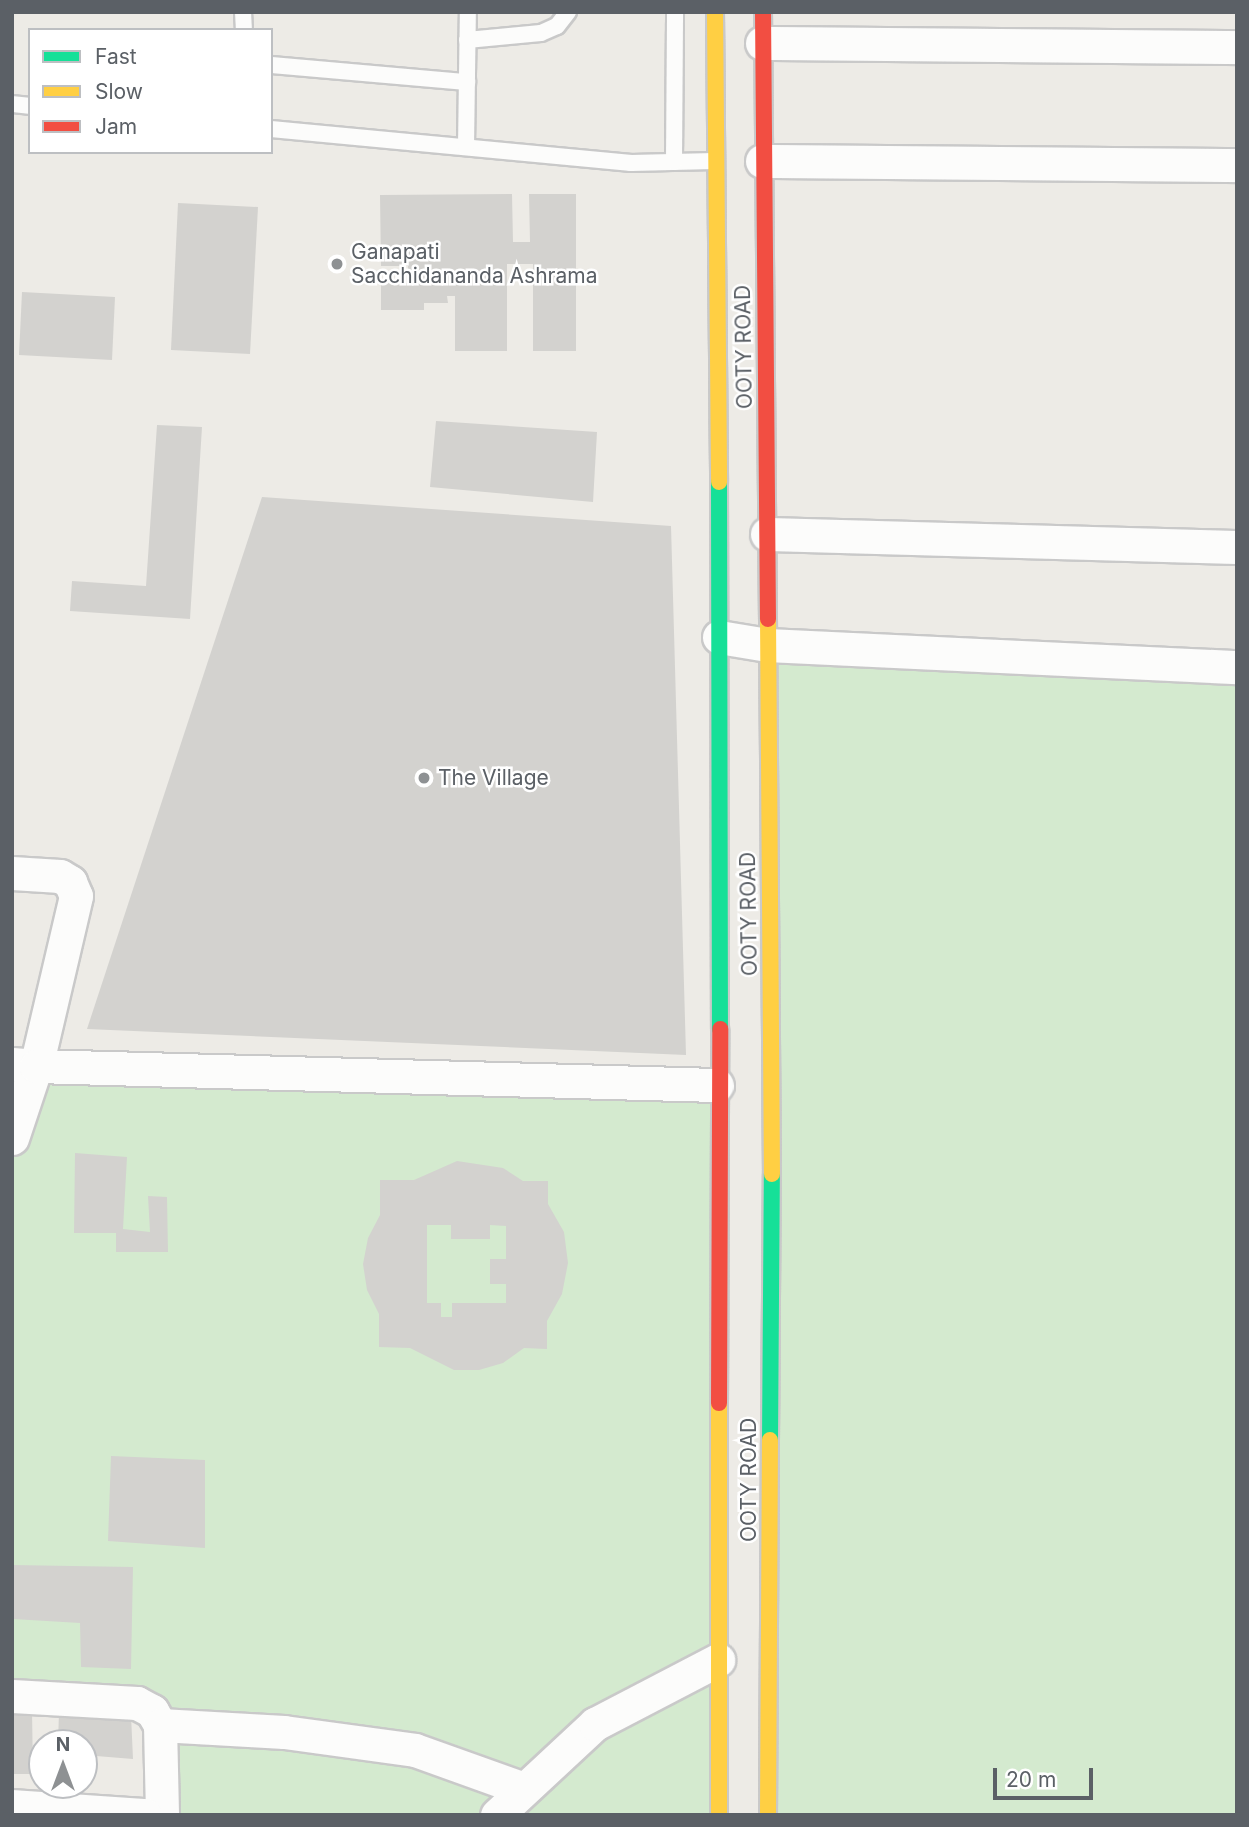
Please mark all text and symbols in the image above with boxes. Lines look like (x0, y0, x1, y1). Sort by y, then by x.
legend (28, 28, 273, 154)
text: Fast (95, 44, 137, 69)
text: Slow (95, 79, 143, 104)
text: Jam (95, 114, 137, 139)
place label: Ganapati Sacchidananda Ashrama (351, 239, 597, 289)
marker: Ganapati Sacchidananda Ashrama (329, 256, 345, 272)
street label: OOTY ROAD (730, 285, 758, 409)
place label: The Village (438, 765, 549, 791)
marker: The Village (416, 770, 432, 786)
street label: OOTY ROAD (735, 852, 763, 976)
street label: OOTY ROAD (736, 1418, 762, 1542)
north arrow (28, 1729, 98, 1799)
text: N (56, 1733, 70, 1756)
scale bar (997, 1754, 1097, 1798)
text: 20 m (1006, 1767, 1056, 1792)

